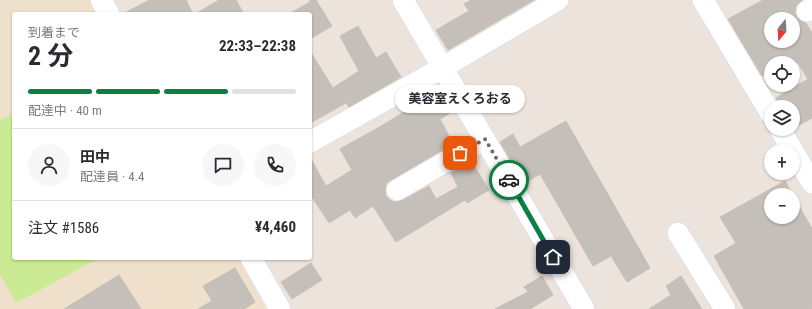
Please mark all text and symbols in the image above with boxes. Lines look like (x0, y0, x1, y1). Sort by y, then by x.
north arrow (764, 12, 800, 48)
map controls (764, 12, 800, 224)
text: 到着まで (28, 25, 80, 40)
text: 22:33–22:38 (219, 37, 296, 55)
text: 2 分 (28, 41, 73, 71)
button: locate (764, 56, 800, 92)
callout: 美容室えくろおる (395, 85, 525, 113)
text: 美容室えくろおる (408, 91, 512, 106)
button: layers (764, 100, 800, 136)
text: 配達中 · 40 m (28, 103, 102, 118)
pin (443, 136, 477, 170)
icon: bag (449, 142, 471, 164)
button: person (28, 144, 70, 186)
button: chat (202, 144, 244, 186)
button: phone (254, 144, 296, 186)
button: + (764, 144, 800, 180)
text: 田中 (80, 148, 110, 166)
courier (489, 160, 529, 200)
text: 配達員 · 4.4 (80, 169, 144, 184)
icon: car (498, 169, 520, 191)
button: − (764, 188, 800, 224)
text: ¥4,460 (255, 218, 296, 236)
text: 注文 #1586 (28, 219, 99, 237)
pin (536, 240, 570, 274)
icon: home (542, 246, 564, 268)

